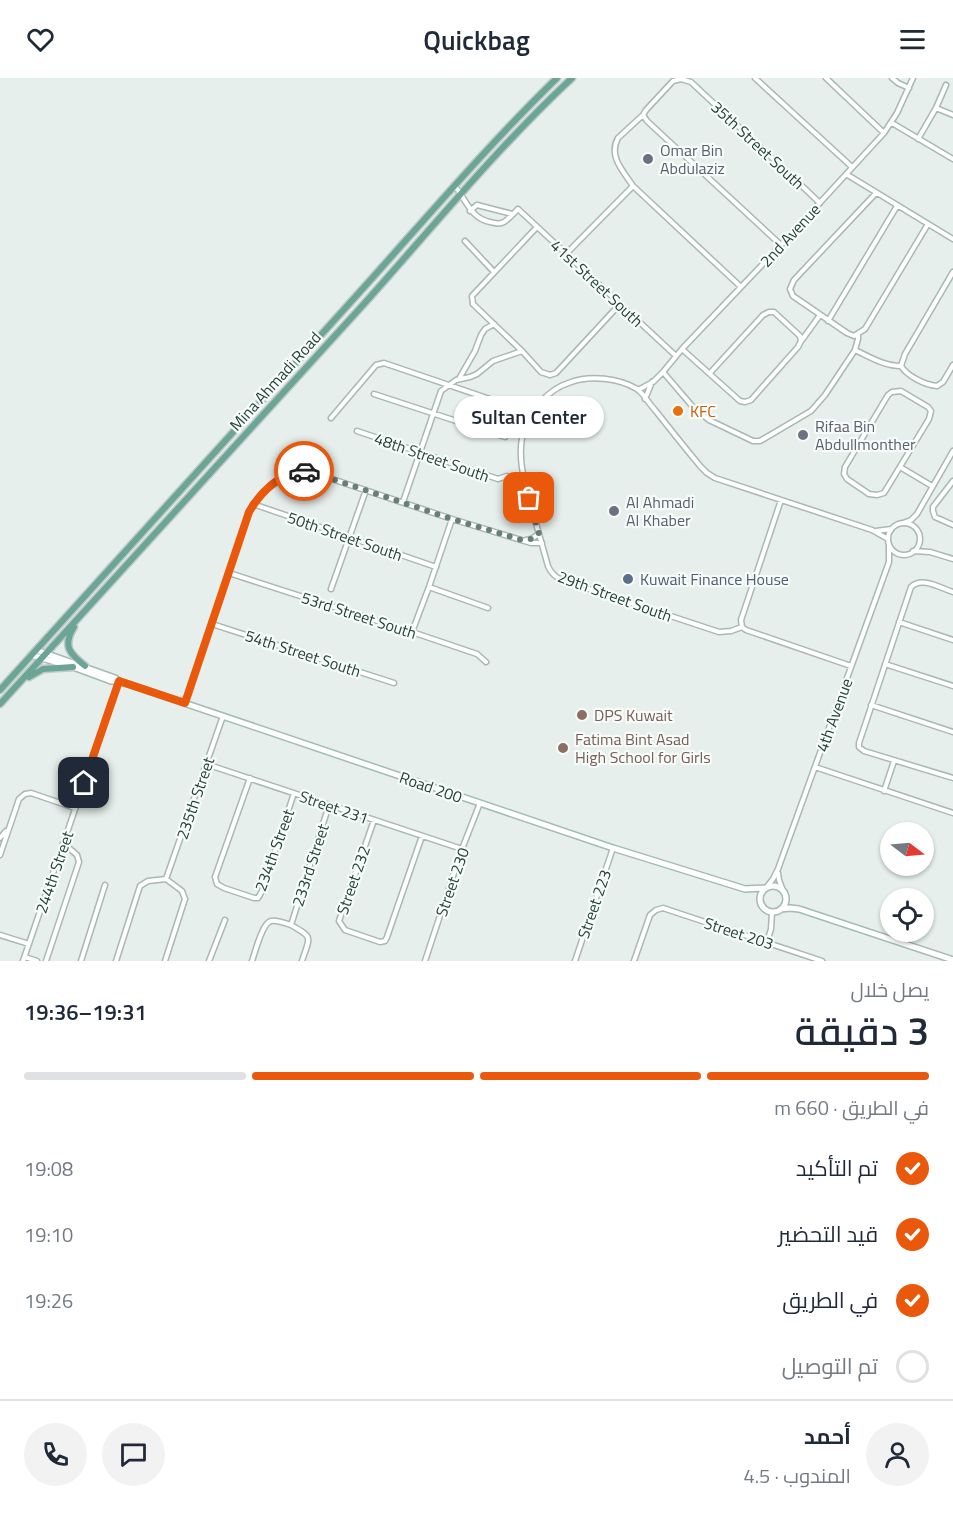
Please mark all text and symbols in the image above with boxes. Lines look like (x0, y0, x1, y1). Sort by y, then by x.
text: Quickbag (423, 19, 530, 60)
icon: heart (24, 23, 57, 56)
icon: menu (896, 23, 929, 56)
street label: 35th Street South (706, 95, 810, 195)
place label: Omar Bin Abdulaziz (660, 138, 725, 180)
marker: Omar Bin Abdulaziz (641, 152, 655, 166)
street label: 2nd Avenue (754, 198, 826, 272)
street label: 41st Street South (545, 234, 649, 332)
street label: Mina Ahmadi Road (224, 326, 326, 436)
callout: Sultan Center (454, 396, 604, 438)
place label: KFC (690, 399, 716, 423)
text: Sultan Center (471, 401, 587, 432)
marker: KFC (671, 404, 685, 418)
place label: Rifaa Bin Abdullmonther (815, 414, 916, 456)
street label: 48th Street South (371, 426, 493, 488)
marker: Rifaa Bin Abdullmonther (796, 428, 810, 442)
courier (274, 441, 334, 501)
icon: car (288, 455, 321, 488)
pin (503, 472, 554, 523)
icon: bag (512, 481, 545, 514)
place label: Al Ahmadi Al Khaber (626, 490, 694, 532)
marker: Al Ahmadi Al Khaber (607, 504, 621, 518)
street label: 50th Street South (284, 505, 406, 567)
street label: 29th Street South (554, 564, 676, 628)
place label: Kuwait Finance House (640, 567, 789, 591)
marker: Kuwait Finance House (621, 572, 635, 586)
street label: 53rd Street South (298, 585, 420, 645)
street label: 54th Street South (242, 623, 364, 683)
street label: 4th Avenue (810, 675, 858, 755)
place label: DPS Kuwait (594, 703, 673, 727)
marker: DPS Kuwait (575, 708, 589, 722)
place label: Fatima Bint Asad High School for Girls (575, 727, 711, 769)
marker: Fatima Bint Asad High School for Girls (556, 741, 570, 755)
street label: 235th Street (170, 753, 220, 842)
pin (58, 757, 109, 808)
street label: Road 200 (396, 765, 466, 809)
icon: home (67, 766, 100, 799)
street label: Street 231 (296, 784, 372, 830)
street label: 234th Street (248, 805, 300, 894)
street label: 233rd Street (285, 820, 335, 909)
north arrow (880, 822, 934, 876)
map controls (880, 822, 934, 942)
street label: 244th Street (29, 827, 79, 916)
street label: Street 232 (330, 842, 376, 918)
street label: Street 230 (429, 844, 475, 920)
street label: Street 223 (571, 866, 617, 942)
button: locate (880, 888, 934, 942)
street label: Street 203 (701, 911, 777, 955)
text: يصل خلال (850, 974, 929, 1005)
text: 19:31–19:36 (24, 995, 147, 1029)
text: 3 دقيقة (795, 1001, 929, 1060)
text: في الطريق · 660 m (774, 1092, 929, 1123)
text: تم التأكيد (796, 1151, 878, 1185)
icon: check (896, 1152, 929, 1185)
text: 19:08 (24, 1153, 73, 1184)
text: قيد التحضير (778, 1217, 878, 1251)
icon: check (896, 1218, 929, 1251)
text: 19:10 (24, 1219, 73, 1250)
text: في الطريق (782, 1283, 878, 1317)
icon: check (896, 1284, 929, 1317)
text: 19:26 (24, 1285, 73, 1316)
text: تم التوصيل (782, 1349, 878, 1383)
text: أحمد (804, 1419, 851, 1453)
button: phone (24, 1423, 87, 1486)
button: chat (102, 1423, 165, 1486)
button: person (866, 1423, 929, 1486)
text: المندوب · 4.5 (743, 1460, 851, 1491)

